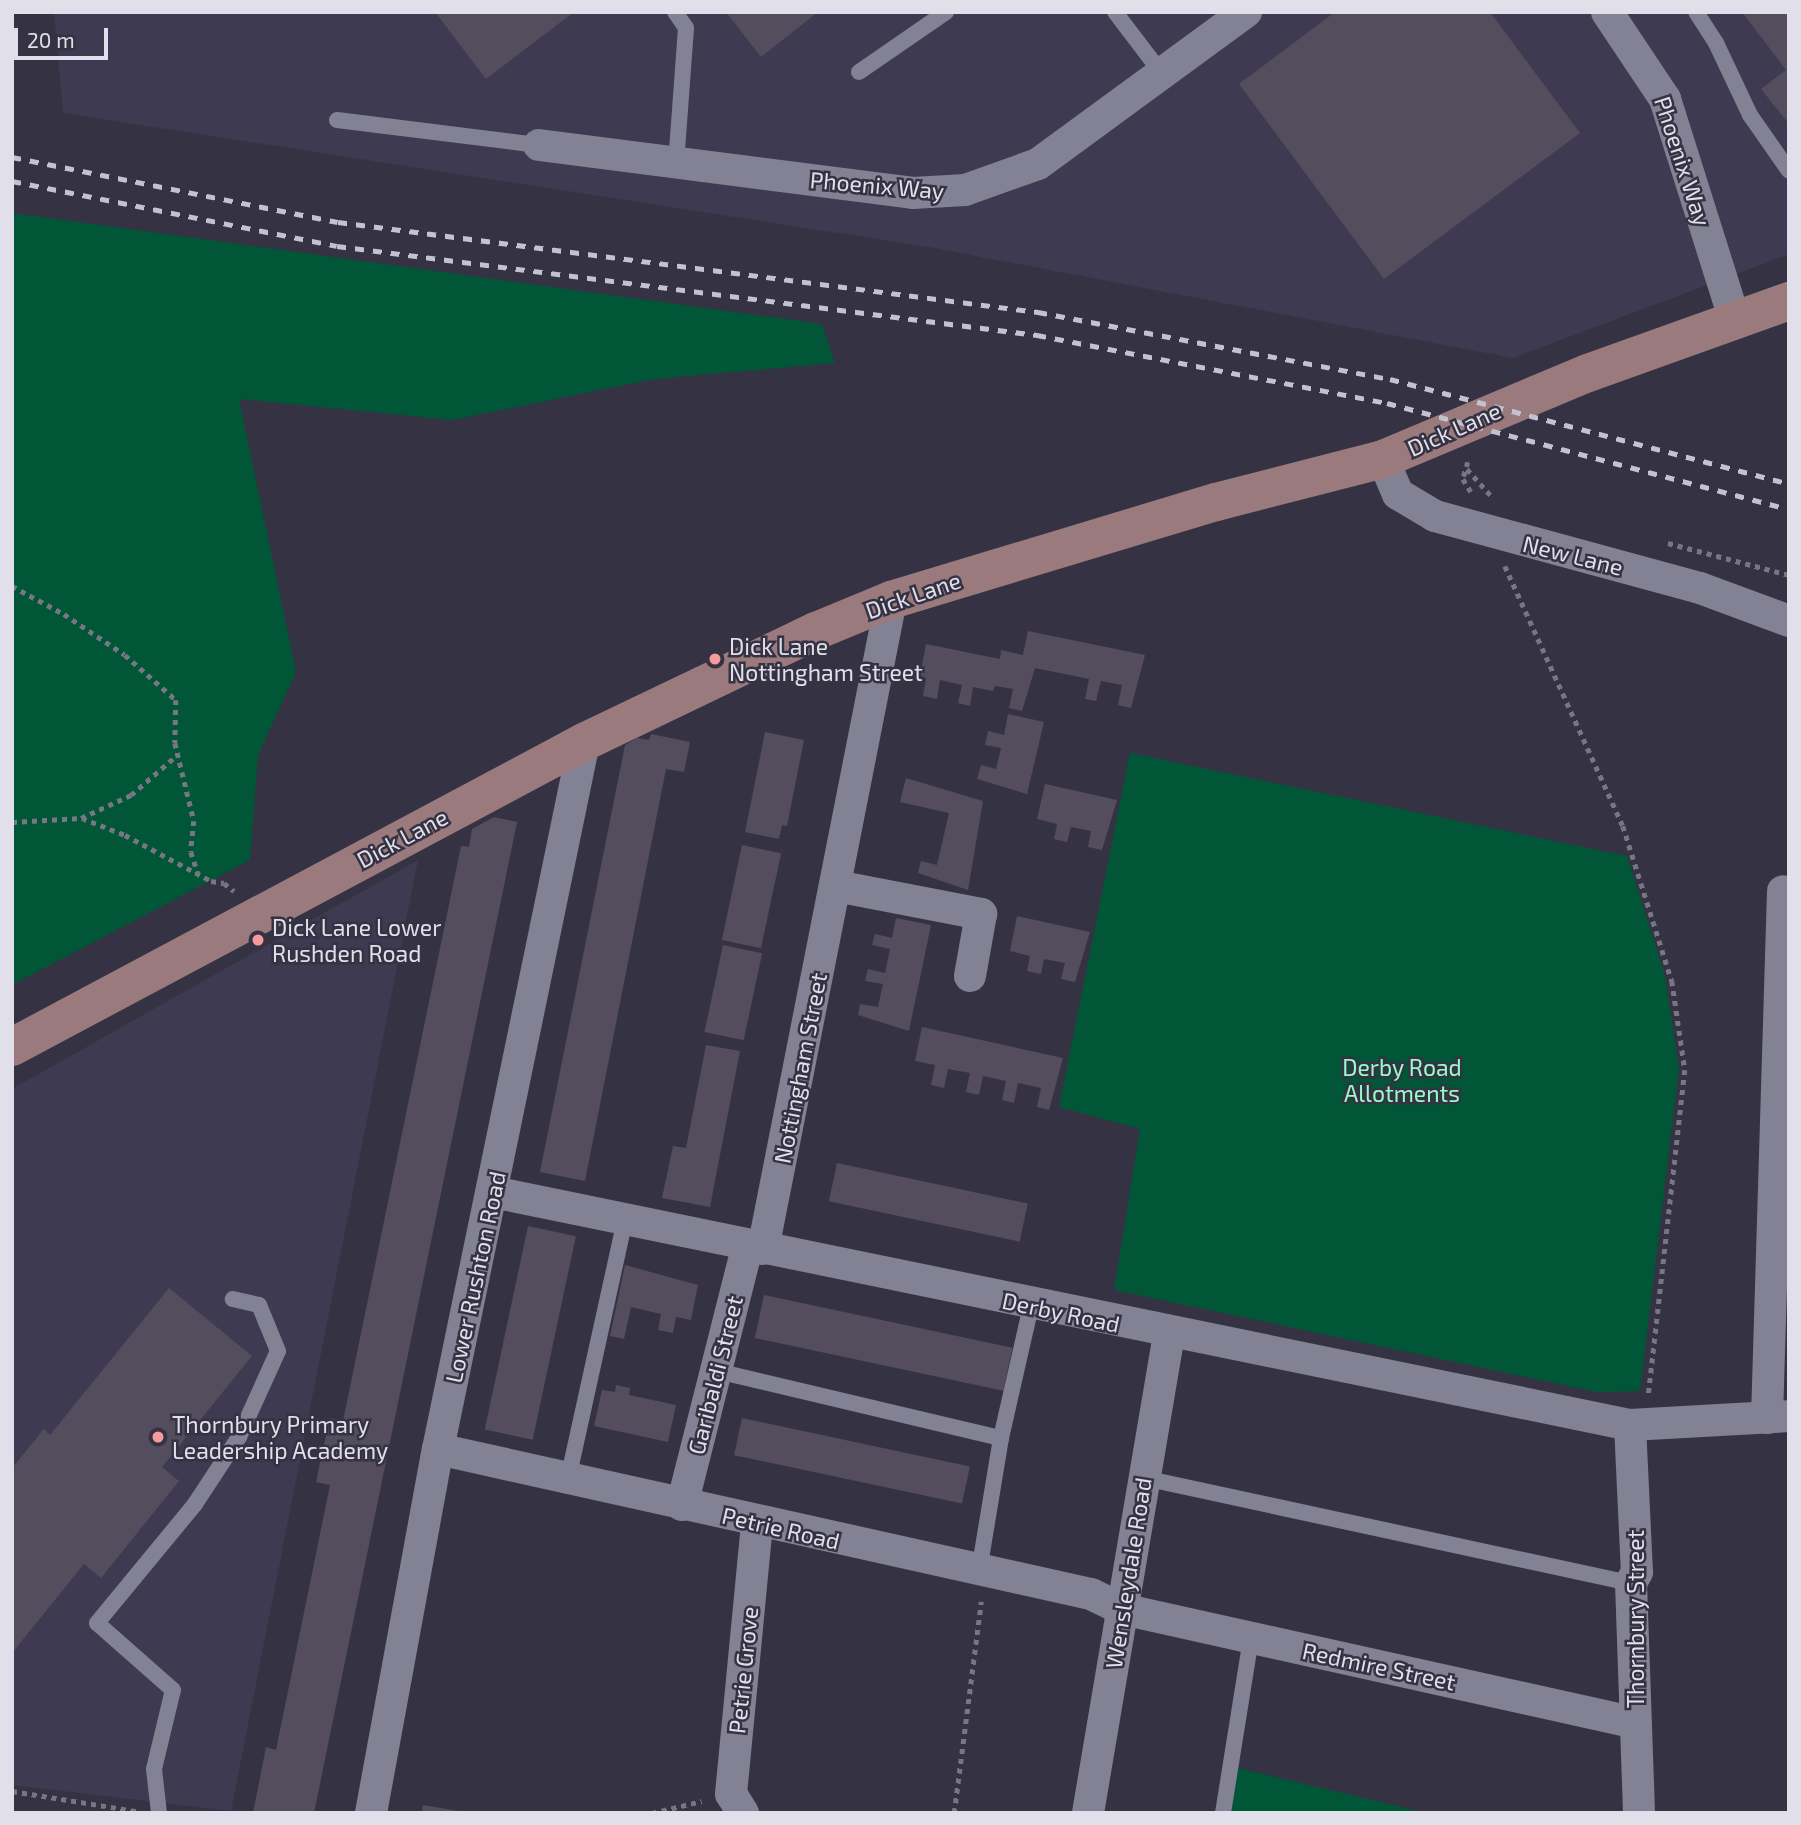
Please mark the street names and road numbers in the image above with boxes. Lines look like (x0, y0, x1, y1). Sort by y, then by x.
street label: Phoenix Way (1649, 93, 1717, 229)
street label: Phoenix Way (809, 165, 945, 205)
street label: Dick Lane (1403, 396, 1505, 462)
street label: New Lane (1520, 529, 1626, 581)
street label: Dick Lane (862, 566, 964, 624)
street label: Dick Lane (352, 803, 452, 873)
street label: Nottingham Street (768, 970, 832, 1166)
street label: Lower Rushton Road (439, 1168, 511, 1386)
street label: Derby Road (999, 1286, 1123, 1338)
street label: Garibaldi Street (682, 1293, 748, 1457)
street label: Wensleydale Road (1099, 1476, 1157, 1670)
street label: Petrie Road (719, 1501, 843, 1555)
street label: Thornbury Street (1621, 1529, 1649, 1709)
street label: Petrie Grove (723, 1605, 763, 1735)
street label: Redmire Street (1300, 1636, 1458, 1696)

